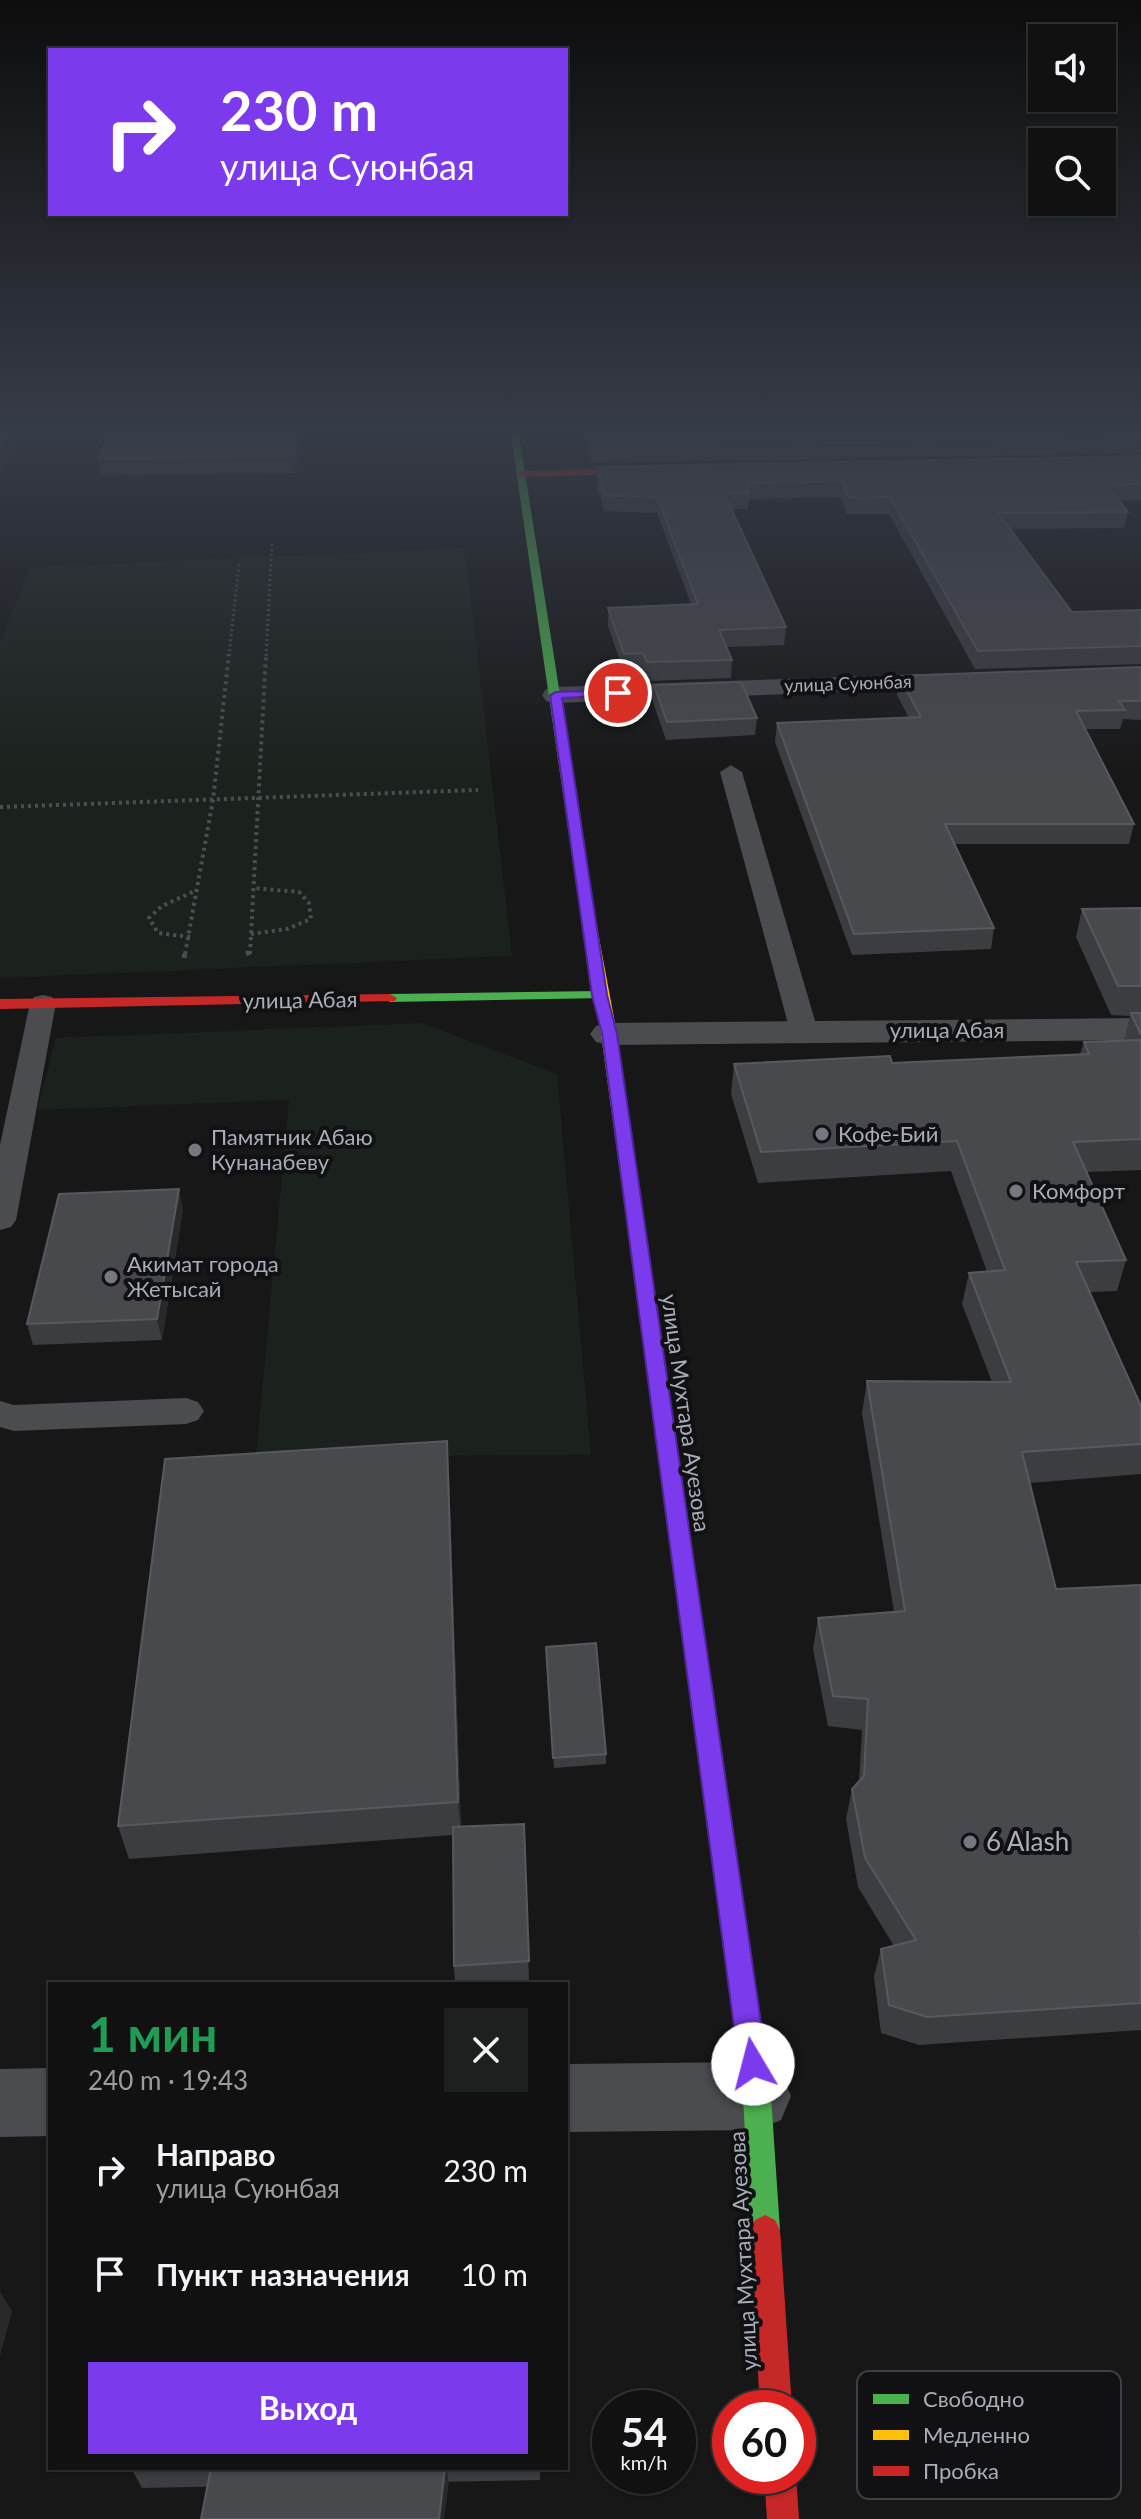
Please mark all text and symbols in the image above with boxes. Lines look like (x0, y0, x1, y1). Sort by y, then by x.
map controls (1028, 24, 1116, 216)
button: sound (1028, 24, 1116, 112)
text: 230 m (220, 76, 378, 143)
icon: right (88, 80, 192, 184)
button: search (1028, 128, 1116, 216)
text: улица Суюнбая (220, 144, 475, 188)
pin (584, 659, 652, 727)
street label: улица Суюнбая (784, 670, 912, 696)
icon: arrive (596, 671, 640, 715)
street label: улица Абая (242, 985, 358, 1014)
street label: улица Абая (890, 1016, 1004, 1043)
place label: Кофе-Бий (838, 1120, 938, 1147)
place label: Памятник Абаю Кунанабеву (211, 1123, 373, 1175)
marker: Кофе-Бий (813, 1125, 831, 1143)
marker: Памятник Абаю Кунанабеву (186, 1141, 204, 1159)
place label: Комфорт (1032, 1177, 1125, 1204)
marker: Комфорт (1007, 1182, 1025, 1200)
place label: Акимат города Жетысай (127, 1250, 279, 1302)
marker: Акимат города Жетысай (102, 1268, 120, 1286)
street label: улица Мухтара Ауезова (656, 1292, 717, 1534)
place label: 6 Alash (986, 1825, 1069, 1857)
marker: 6 Alash (961, 1833, 979, 1851)
text: 1 мин (88, 2005, 217, 2062)
button: close (444, 2008, 528, 2092)
position arrow (711, 2022, 795, 2106)
text: 240 m · 19:43 (88, 2064, 248, 2096)
street label: улица Мухтара Ауезова (723, 2131, 762, 2371)
text: Направо (156, 2136, 276, 2172)
icon: right (88, 2148, 132, 2192)
text: 230 m (443, 2152, 528, 2188)
text: улица Суюнбая (156, 2172, 340, 2204)
icon: arrive (88, 2252, 132, 2296)
text: Пункт назначения (156, 2256, 410, 2292)
text: 10 m (461, 2256, 528, 2292)
button: Выход (88, 2362, 528, 2454)
legend (857, 2371, 1121, 2499)
text: Свободно (923, 2385, 1024, 2412)
speed limit sign: 60 (712, 2390, 816, 2494)
text: 54 (621, 2408, 667, 2456)
text: Медленно (923, 2421, 1030, 2448)
text: km/h (621, 2450, 667, 2474)
text: Пробка (923, 2457, 999, 2484)

